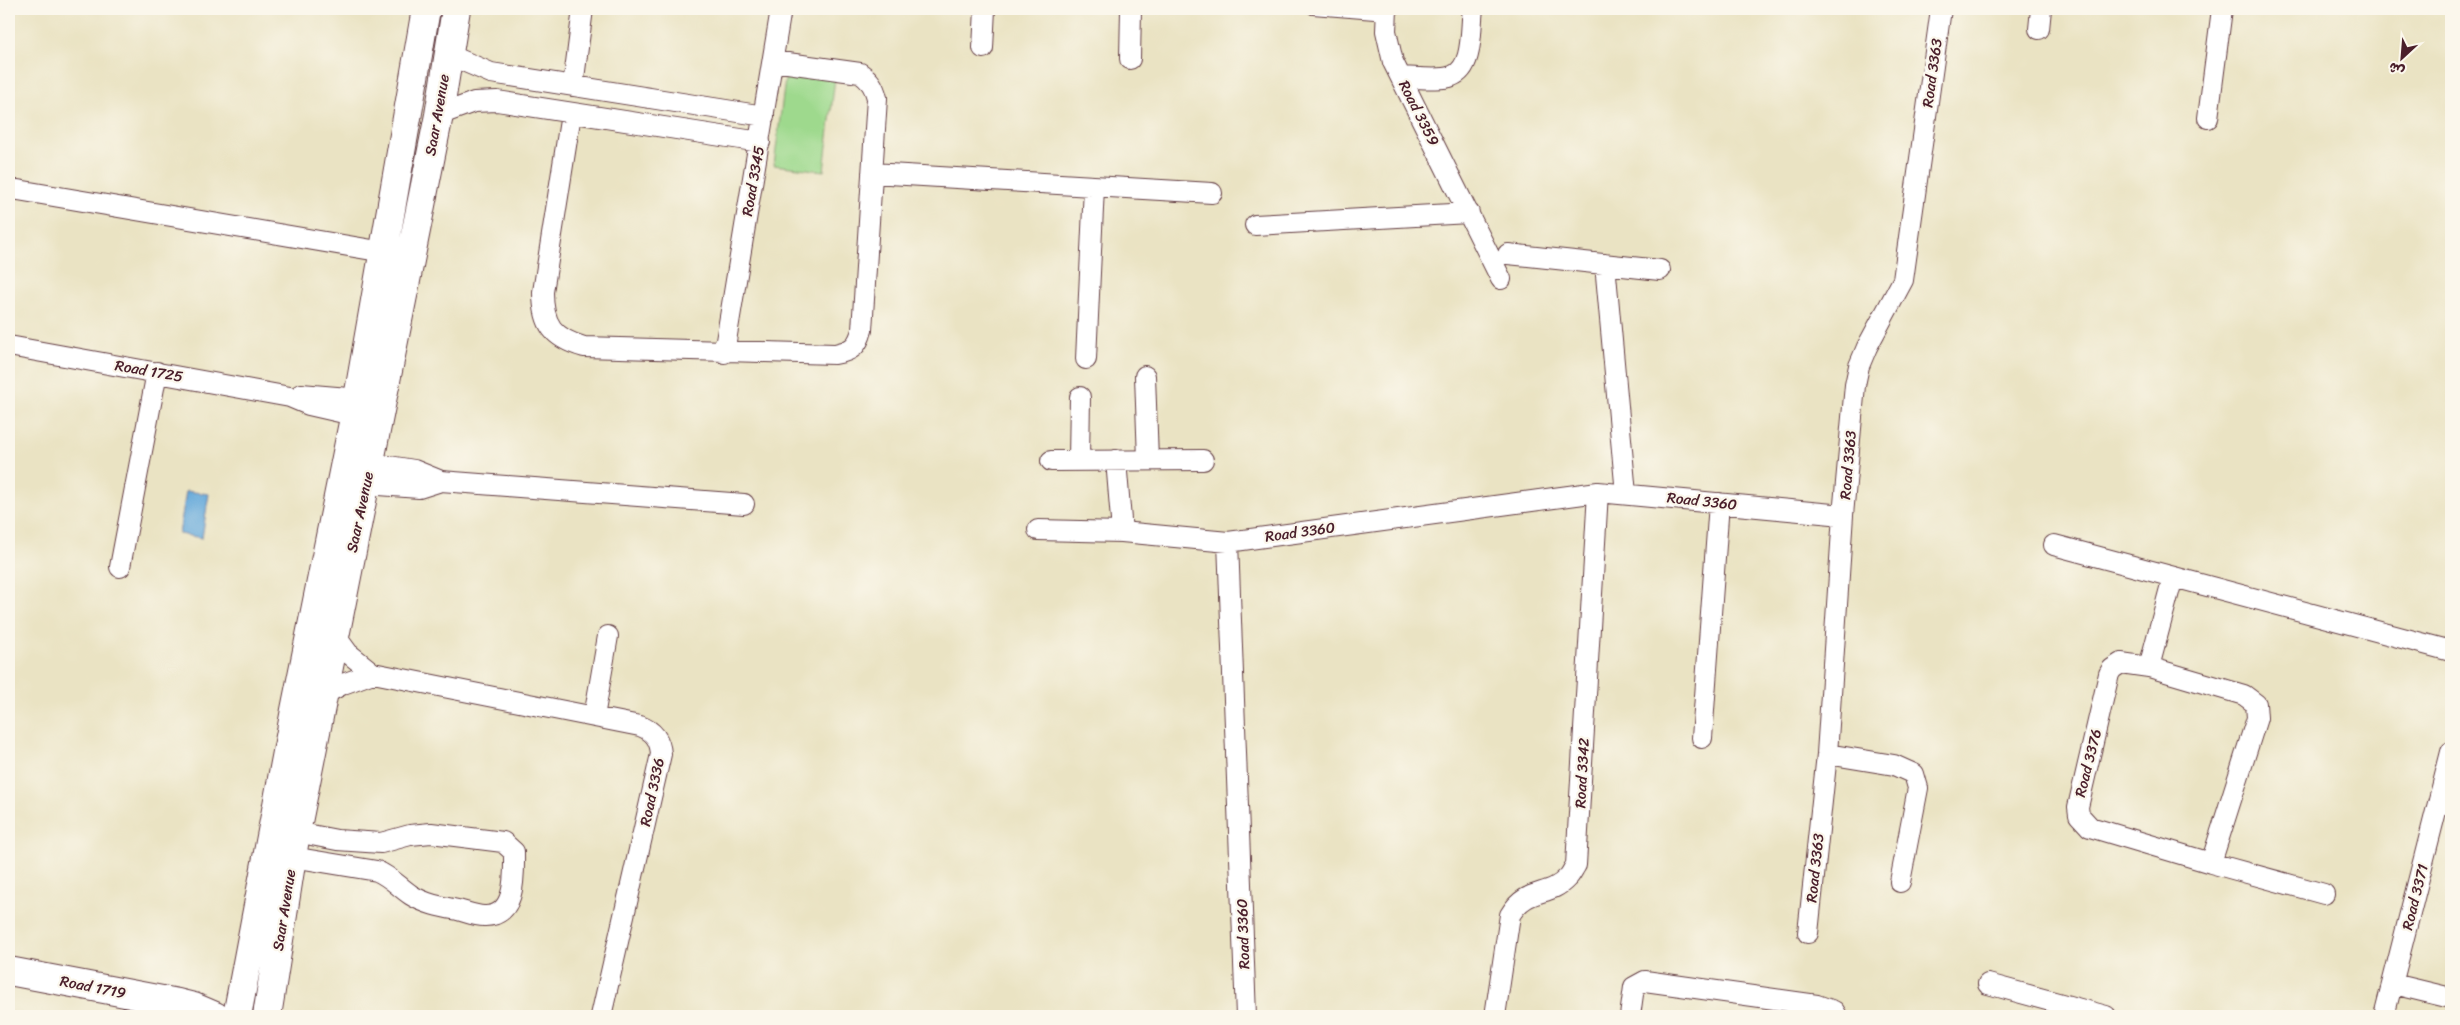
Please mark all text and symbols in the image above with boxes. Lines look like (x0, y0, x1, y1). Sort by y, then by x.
north arrow (2378, 32, 2428, 82)
street label: Road 3363 (1914, 37, 1950, 109)
text: ش (2384, 55, 2409, 84)
street label: Saar Avenue (417, 72, 457, 158)
street label: Road 3359 (1391, 76, 1447, 150)
street label: Road 3345 (734, 144, 772, 218)
street label: Road 1725 (113, 352, 185, 390)
street label: Road 3363 (1832, 429, 1864, 501)
street label: Saar Avenue (339, 469, 381, 555)
street label: Road 3360 (1666, 484, 1738, 518)
street label: Road 3360 (1263, 514, 1337, 550)
street label: Road 3376 (2067, 726, 2109, 800)
street label: Road 3342 (1567, 737, 1597, 809)
street label: Road 3336 (632, 755, 672, 829)
street label: Road 3363 (1798, 832, 1832, 904)
street label: Road 3371 (2394, 861, 2436, 933)
street label: Saar Avenue (265, 867, 303, 953)
street label: Road 3360 (1229, 898, 1257, 970)
street label: Road 1719 (58, 968, 128, 1006)

